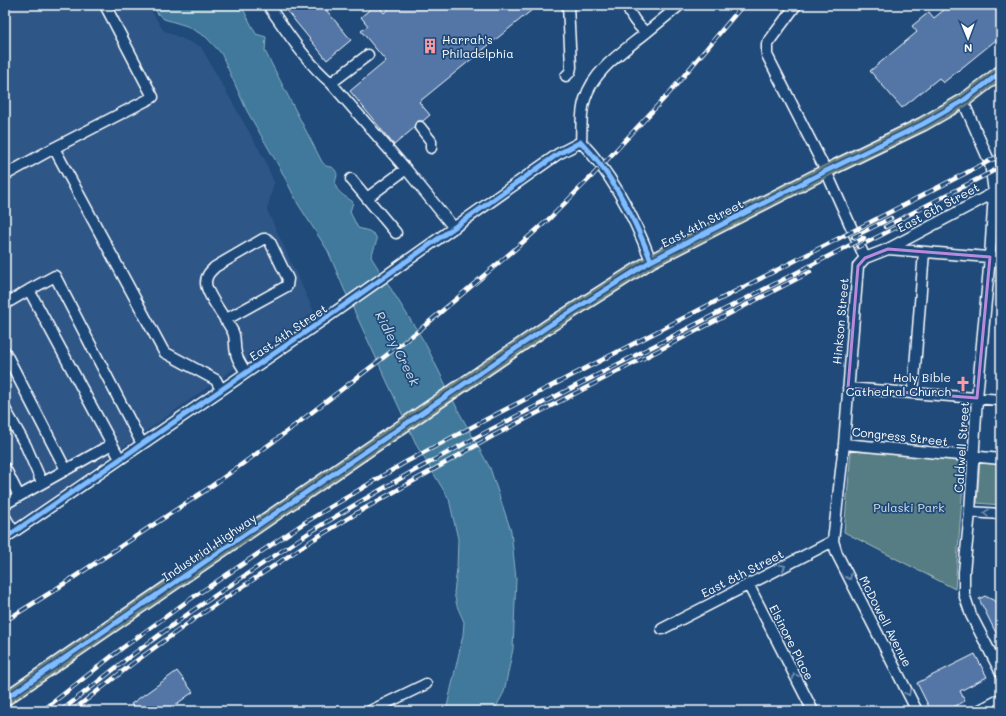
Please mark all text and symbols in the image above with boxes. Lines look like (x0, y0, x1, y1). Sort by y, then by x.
north arrow (948, 18, 988, 58)
place label: Harrah's Philadelphia (442, 31, 514, 61)
building icon: Harrah's Philadelphia (421, 37, 439, 55)
text: N (964, 41, 972, 56)
street label: East 6th Street (894, 179, 982, 235)
street label: East 4th Street (658, 195, 746, 251)
street label: Hinkson Street (828, 277, 852, 365)
street label: East 4th Street (246, 300, 330, 364)
water label: Ridley Creek (372, 308, 425, 389)
place label: Holy Bible Cathedral Church (846, 369, 951, 399)
church icon: Holy Bible Cathedral Church (954, 375, 972, 393)
street label: Caldwell Street (950, 401, 972, 493)
street label: Congress Street (851, 423, 949, 449)
park label: Pulaski Park (873, 499, 945, 515)
one-way arrow (983, 508, 989, 517)
street label: Industrial Highway (159, 510, 259, 584)
street label: East 8th Street (698, 545, 786, 601)
one-way arrow (778, 564, 786, 572)
one-way arrow (844, 573, 852, 580)
street label: McDowell Avenue (856, 573, 916, 669)
street label: Elsinore Place (766, 601, 818, 683)
one-way arrow (793, 673, 800, 681)
one-way arrow (903, 689, 911, 696)

